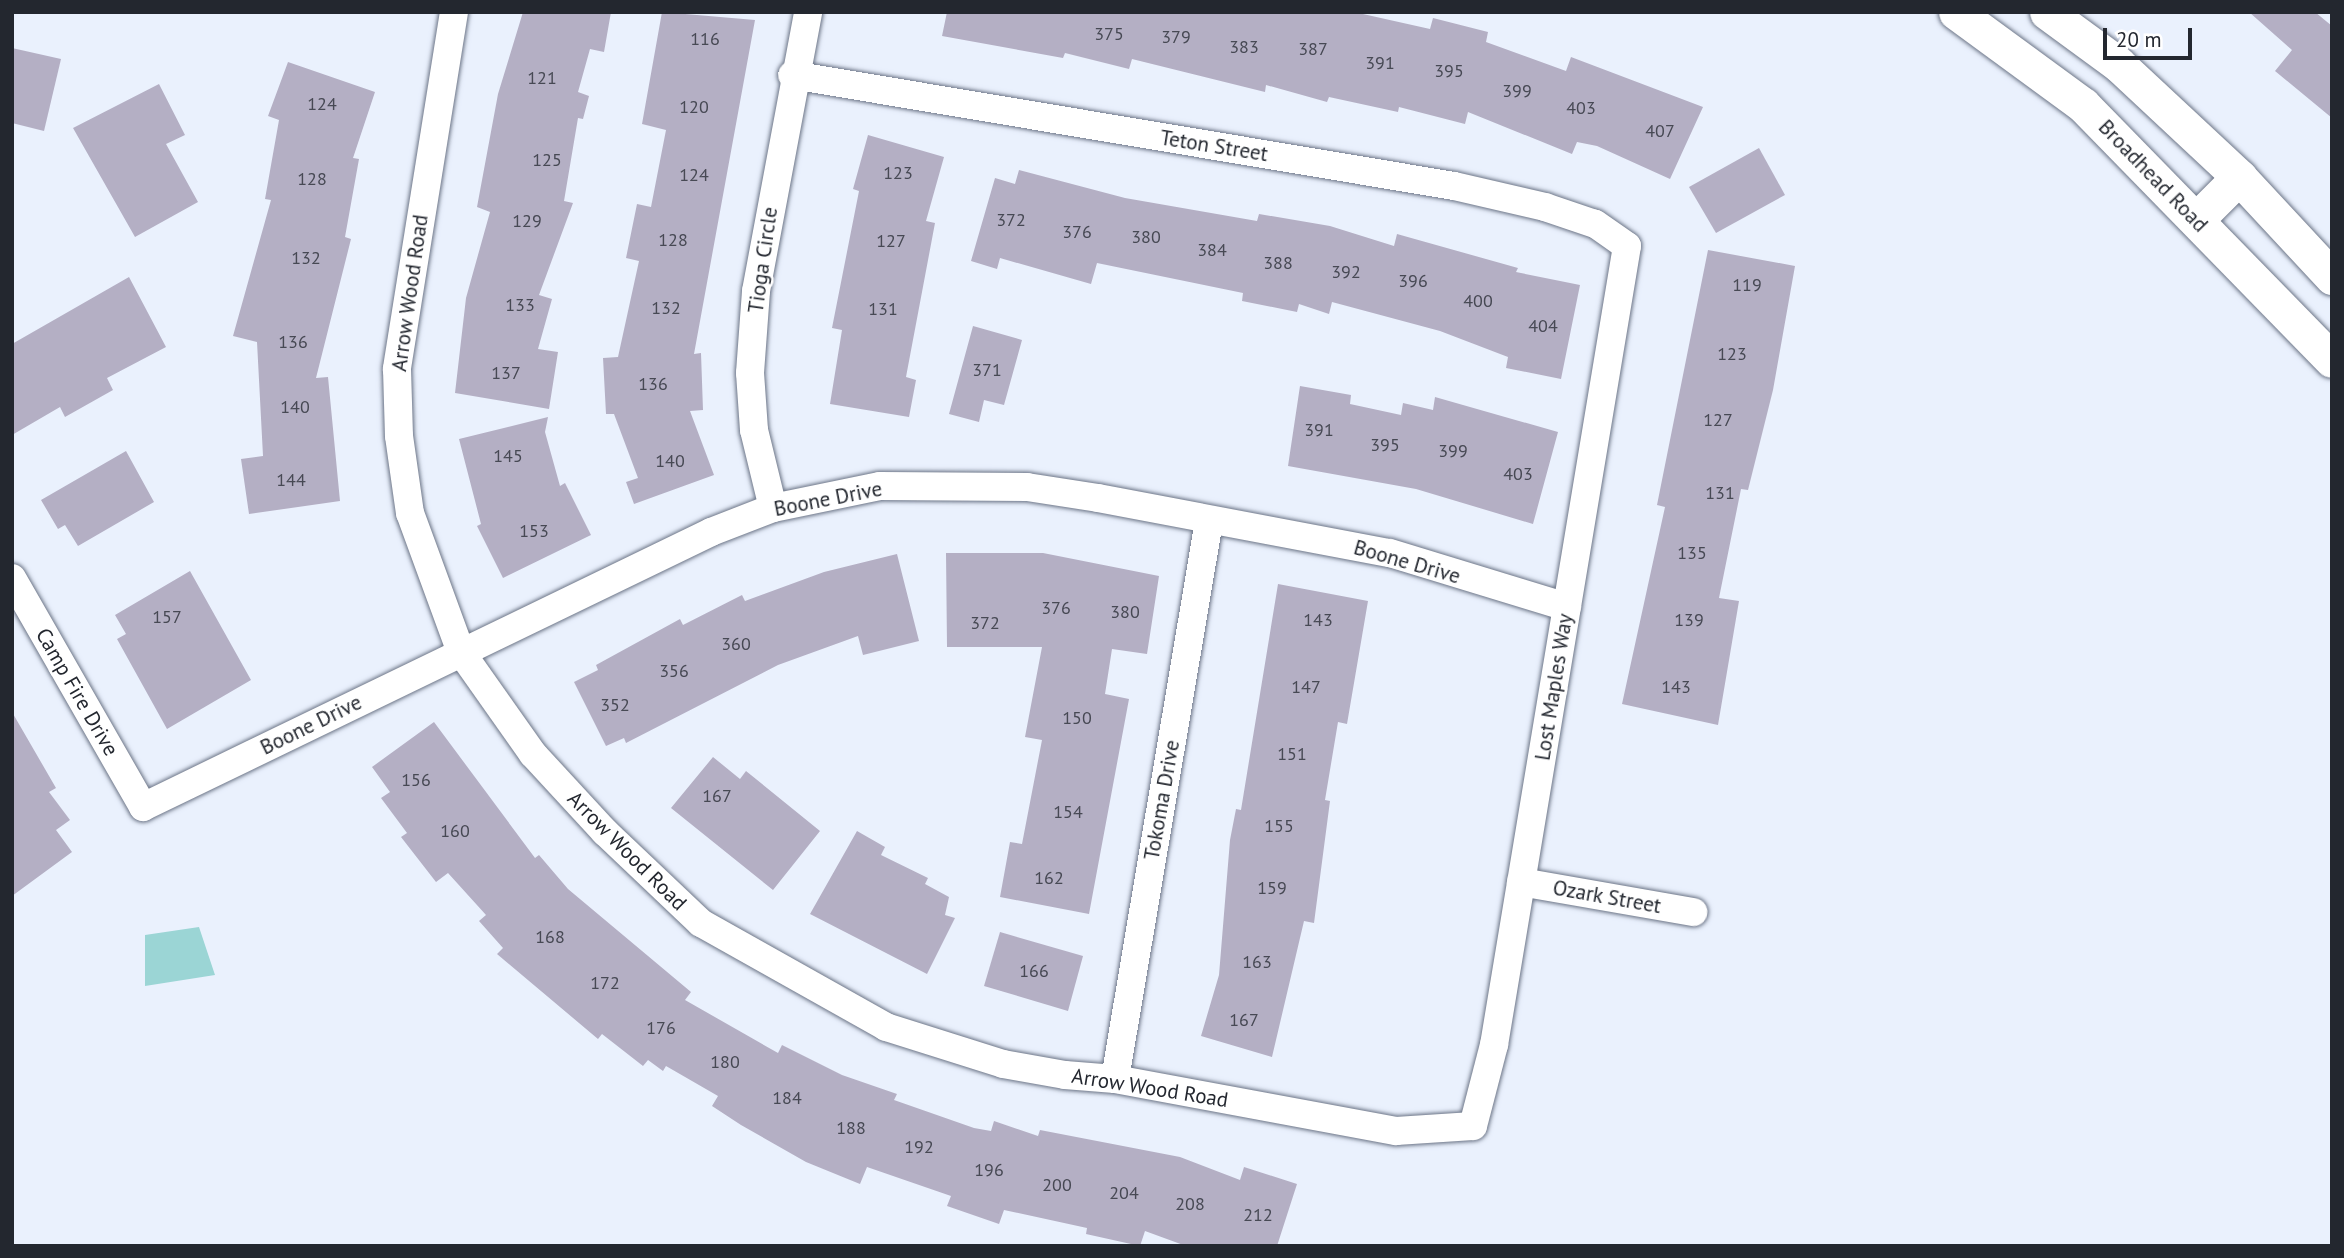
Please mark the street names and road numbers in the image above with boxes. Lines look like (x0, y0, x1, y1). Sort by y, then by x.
street label: Broadhead Road (2093, 115, 2213, 237)
street label: Teton Street (1158, 125, 1270, 167)
street label: Tioga Circle (743, 205, 783, 315)
street label: Arrow Wood Road (386, 213, 434, 373)
street label: Boone Drive (772, 476, 884, 522)
street label: Boone Drive (1351, 535, 1463, 589)
street label: Lost Maples Way (1530, 612, 1578, 762)
street label: Camp Fire Drive (30, 624, 124, 760)
street label: Boone Drive (256, 690, 366, 760)
street label: Tokoma Drive (1139, 738, 1185, 862)
street label: Arrow Wood Road (562, 786, 692, 916)
street label: Ozark Street (1551, 875, 1663, 919)
street label: Arrow Wood Road (1070, 1063, 1230, 1113)

